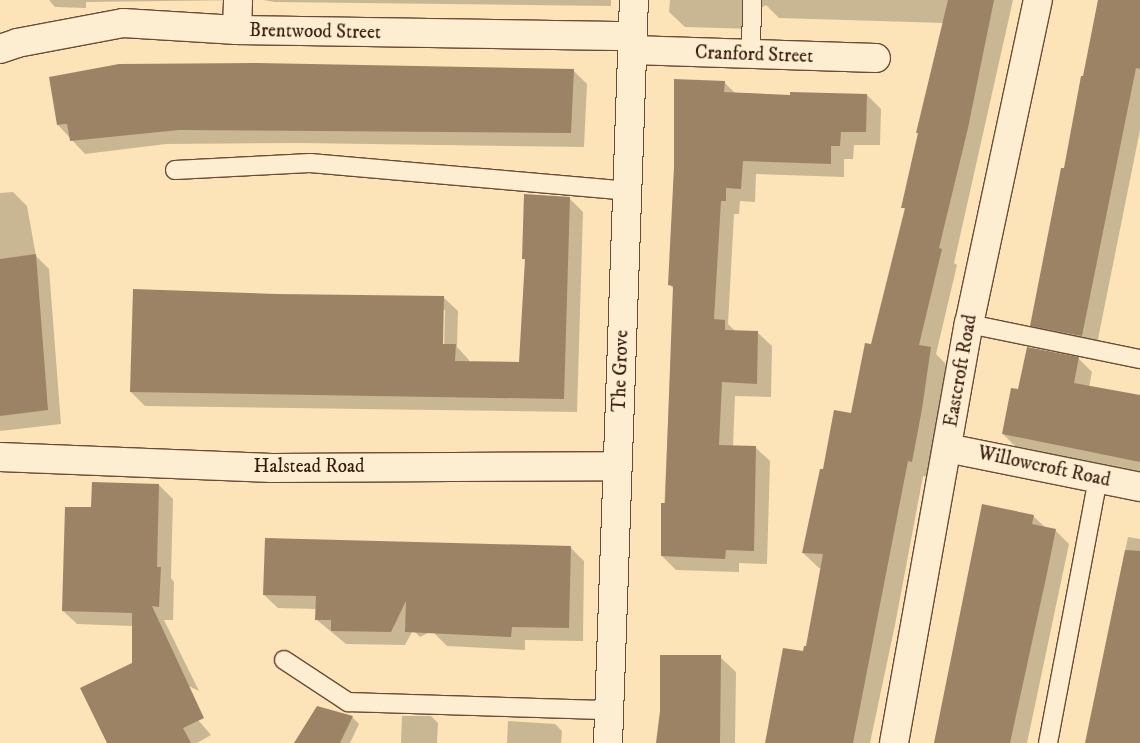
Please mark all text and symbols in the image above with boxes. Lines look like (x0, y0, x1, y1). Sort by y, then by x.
street label: Brentwood Street (249, 19, 381, 45)
street label: Cranford Street (695, 42, 813, 68)
street label: Eastcroft Road (940, 313, 982, 429)
street label: The Grove (608, 330, 634, 412)
street label: Willowcroft Road (976, 442, 1112, 492)
street label: Halstead Road (253, 456, 365, 478)

